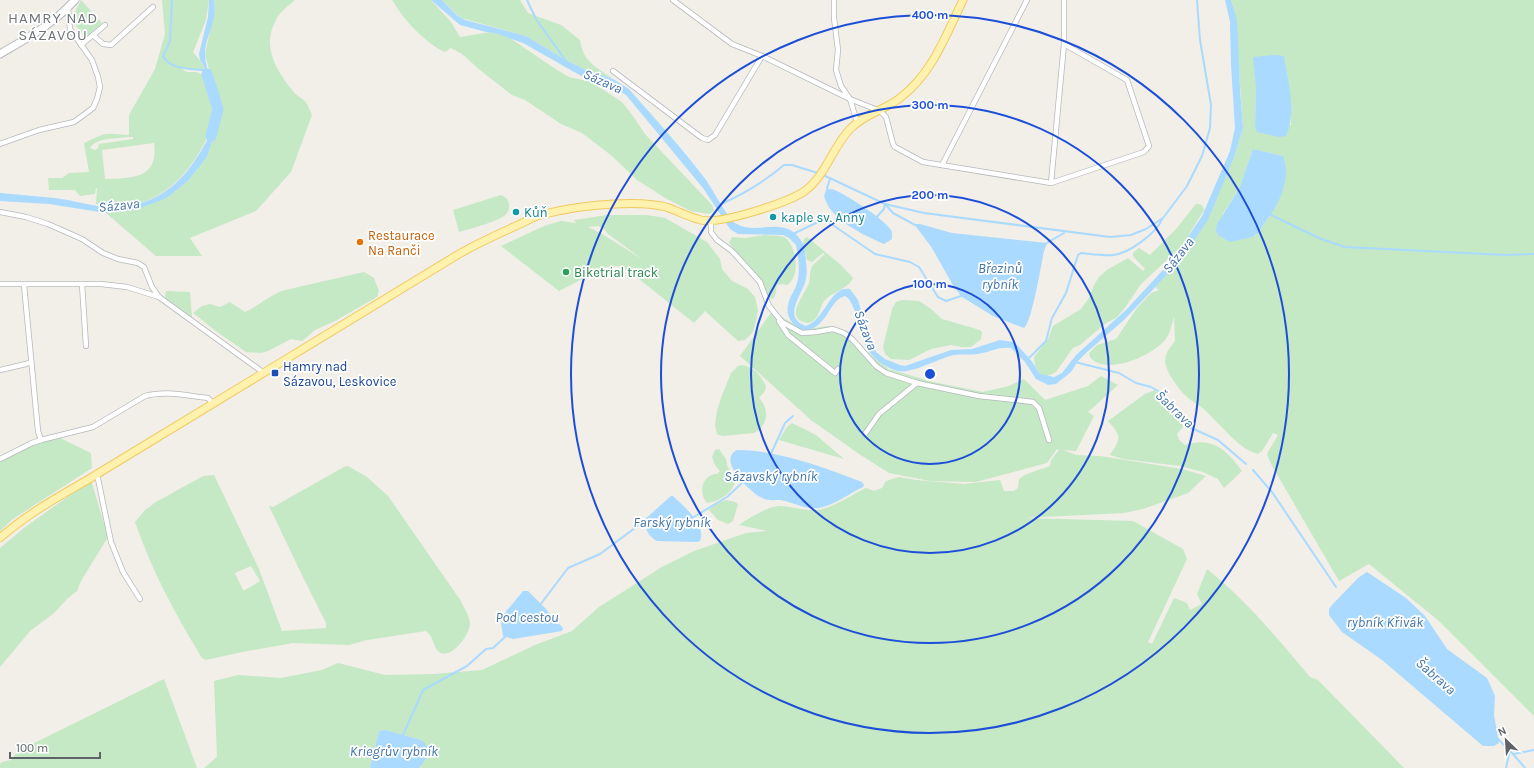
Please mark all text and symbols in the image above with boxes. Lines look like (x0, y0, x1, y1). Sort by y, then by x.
text: 400 m (912, 8, 948, 22)
district label: HAMRY NAD SÁZAVOU (8, 9, 98, 44)
water label: Sázava (581, 65, 625, 98)
text: 300 m (911, 98, 949, 112)
text: 200 m (912, 188, 948, 202)
water label: Sázava (98, 195, 140, 216)
place label: Kůň (524, 205, 548, 220)
marker: Kůň (511, 207, 521, 217)
place label: kaple sv. Anny (781, 210, 864, 225)
marker: kaple sv. Anny (768, 212, 778, 222)
place label: Restaurace Na Ranči (368, 228, 435, 258)
water label: Sázava (1159, 234, 1198, 277)
marker: Restaurace Na Ranči (355, 237, 365, 247)
water label: Březinů rybník (978, 260, 1022, 293)
place label: Biketrial track (574, 265, 658, 280)
marker: Biketrial track (561, 267, 571, 277)
text: 100 m (913, 277, 947, 291)
water label: Sázava (850, 308, 881, 352)
place label: Hamry nad Sázavou, Leskovice (283, 359, 397, 389)
centre of rings (923, 367, 937, 381)
marker: Hamry nad Sázavou, Leskovice (270, 368, 280, 378)
water label: Šabrava (1152, 387, 1198, 432)
water label: Sázavský rybník (724, 468, 819, 485)
water label: Farský rybník (633, 514, 712, 531)
water label: Pod cestou (495, 609, 559, 626)
water label: rybník Křivák (1347, 614, 1424, 631)
water label: Šabrava (1412, 654, 1459, 698)
north arrow (1486, 720, 1526, 760)
text: N (1496, 724, 1508, 739)
scale bar (10, 734, 100, 760)
text: 100 m (16, 741, 48, 755)
water label: Kriegrův rybník (350, 743, 439, 760)

